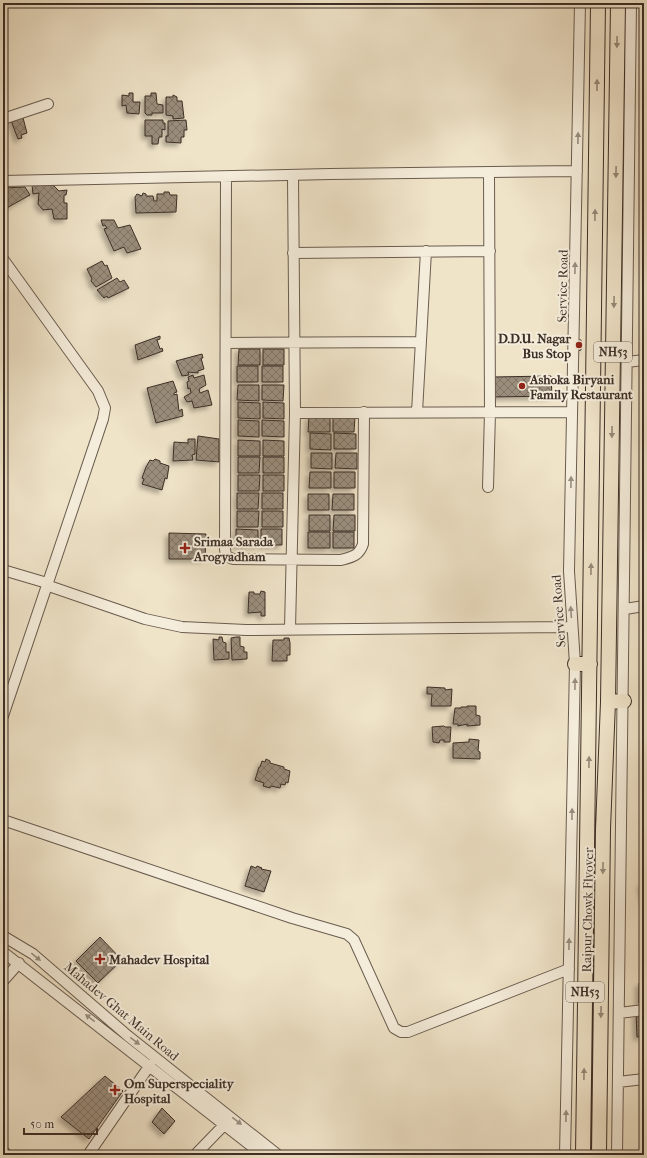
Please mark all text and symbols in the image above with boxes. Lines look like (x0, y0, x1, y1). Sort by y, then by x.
one-way arrow (614, 36, 621, 48)
one-way arrow (594, 78, 600, 91)
one-way arrow (574, 132, 581, 144)
one-way arrow (613, 166, 619, 179)
one-way arrow (592, 208, 598, 221)
street label: Service Road (554, 249, 571, 323)
one-way arrow (572, 261, 578, 274)
one-way arrow (611, 296, 617, 309)
place label: D.D.U. Nagar Bus Stop (498, 331, 571, 362)
marker: D.D.U. Nagar Bus Stop (574, 340, 584, 350)
road number: NH53 (594, 342, 632, 362)
place label: Ashoka Biryani Family Restaurant (529, 372, 633, 403)
marker: Ashoka Biryani Family Restaurant (517, 381, 527, 391)
one-way arrow (609, 426, 615, 439)
one-way arrow (567, 476, 574, 488)
place label: Srimaa Sarada Arogyadham (193, 534, 274, 565)
marker: Srimaa Sarada Arogyadham (179, 542, 191, 554)
one-way arrow (588, 562, 594, 575)
street label: Service Road (548, 573, 569, 648)
one-way arrow (568, 606, 575, 618)
one-way arrow (572, 677, 578, 690)
one-way arrow (586, 755, 592, 768)
one-way arrow (569, 807, 575, 820)
street label: Raipur Chowk Flyover (579, 847, 596, 973)
one-way arrow (600, 862, 606, 875)
one-way arrow (566, 937, 572, 950)
one-way arrow (30, 952, 41, 961)
place label: Mahadev Hospital (108, 952, 210, 968)
marker: Mahadev Hospital (94, 953, 106, 965)
street label: Mahadev Ghat Main Road (61, 959, 183, 1064)
road number: NH53 (566, 982, 604, 1002)
one-way arrow (598, 1006, 604, 1019)
one-way arrow (84, 1014, 95, 1023)
one-way arrow (129, 1037, 140, 1045)
one-way arrow (581, 1067, 587, 1080)
place label: Om Superspeciality Hospital (124, 1076, 235, 1107)
marker: Om Superspeciality Hospital (109, 1084, 121, 1096)
scale bar (24, 1110, 97, 1136)
one-way arrow (562, 1110, 569, 1122)
text: 50 m (30, 1117, 54, 1131)
one-way arrow (231, 1117, 242, 1126)

